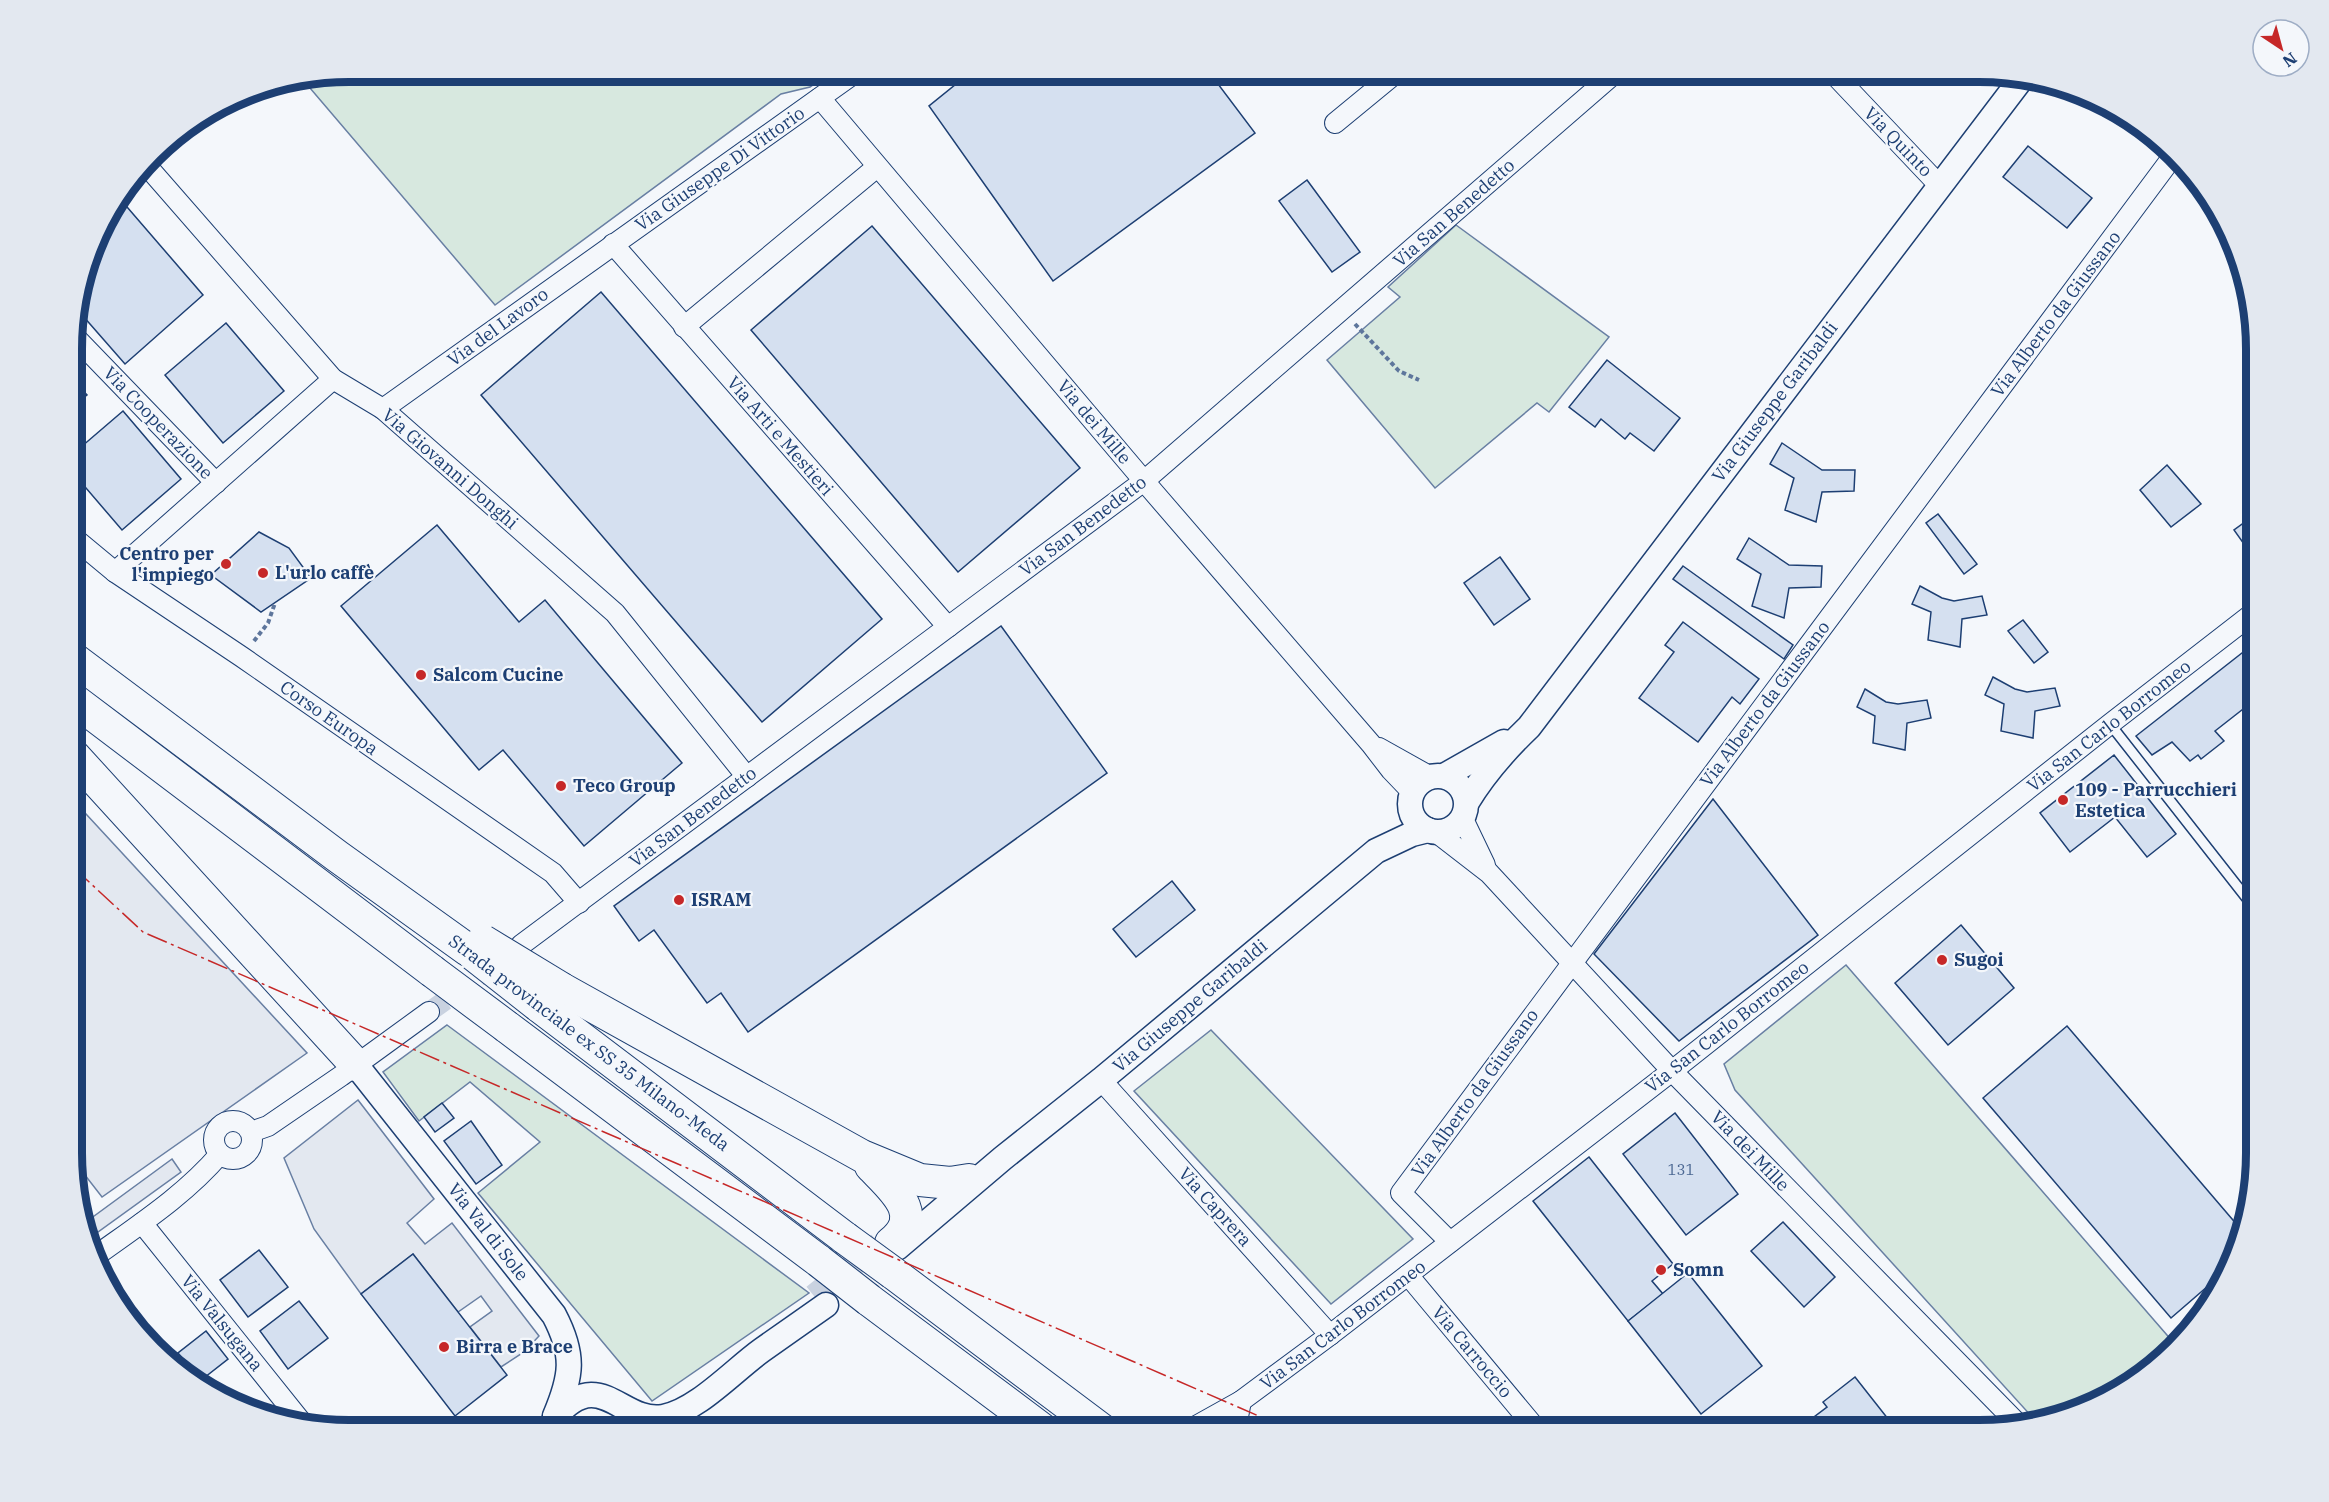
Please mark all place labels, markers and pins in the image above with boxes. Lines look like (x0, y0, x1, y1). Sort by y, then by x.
place label: Centro per l'impiego (119, 542, 214, 586)
marker: Centro per l'impiego (219, 557, 233, 571)
place label: L'urlo caffè (275, 561, 374, 584)
marker: L'urlo caffè (256, 566, 270, 580)
place label: Salcom Cucine (433, 663, 564, 686)
marker: Salcom Cucine (414, 668, 428, 682)
place label: Teco Group (573, 774, 676, 797)
place label: 109 - Parrucchieri Estetica (2075, 778, 2237, 822)
marker: Teco Group (554, 779, 568, 793)
marker: 109 - Parrucchieri Estetica (2056, 793, 2070, 807)
place label: ISRAM (691, 888, 751, 911)
marker: ISRAM (672, 893, 686, 907)
place label: Sugoi (1954, 948, 2004, 971)
marker: Sugoi (1935, 953, 1949, 967)
place label: Somn (1673, 1258, 1724, 1281)
marker: Somn (1654, 1263, 1668, 1277)
place label: Birra e Brace (456, 1335, 573, 1358)
marker: Birra e Brace (437, 1340, 451, 1354)

